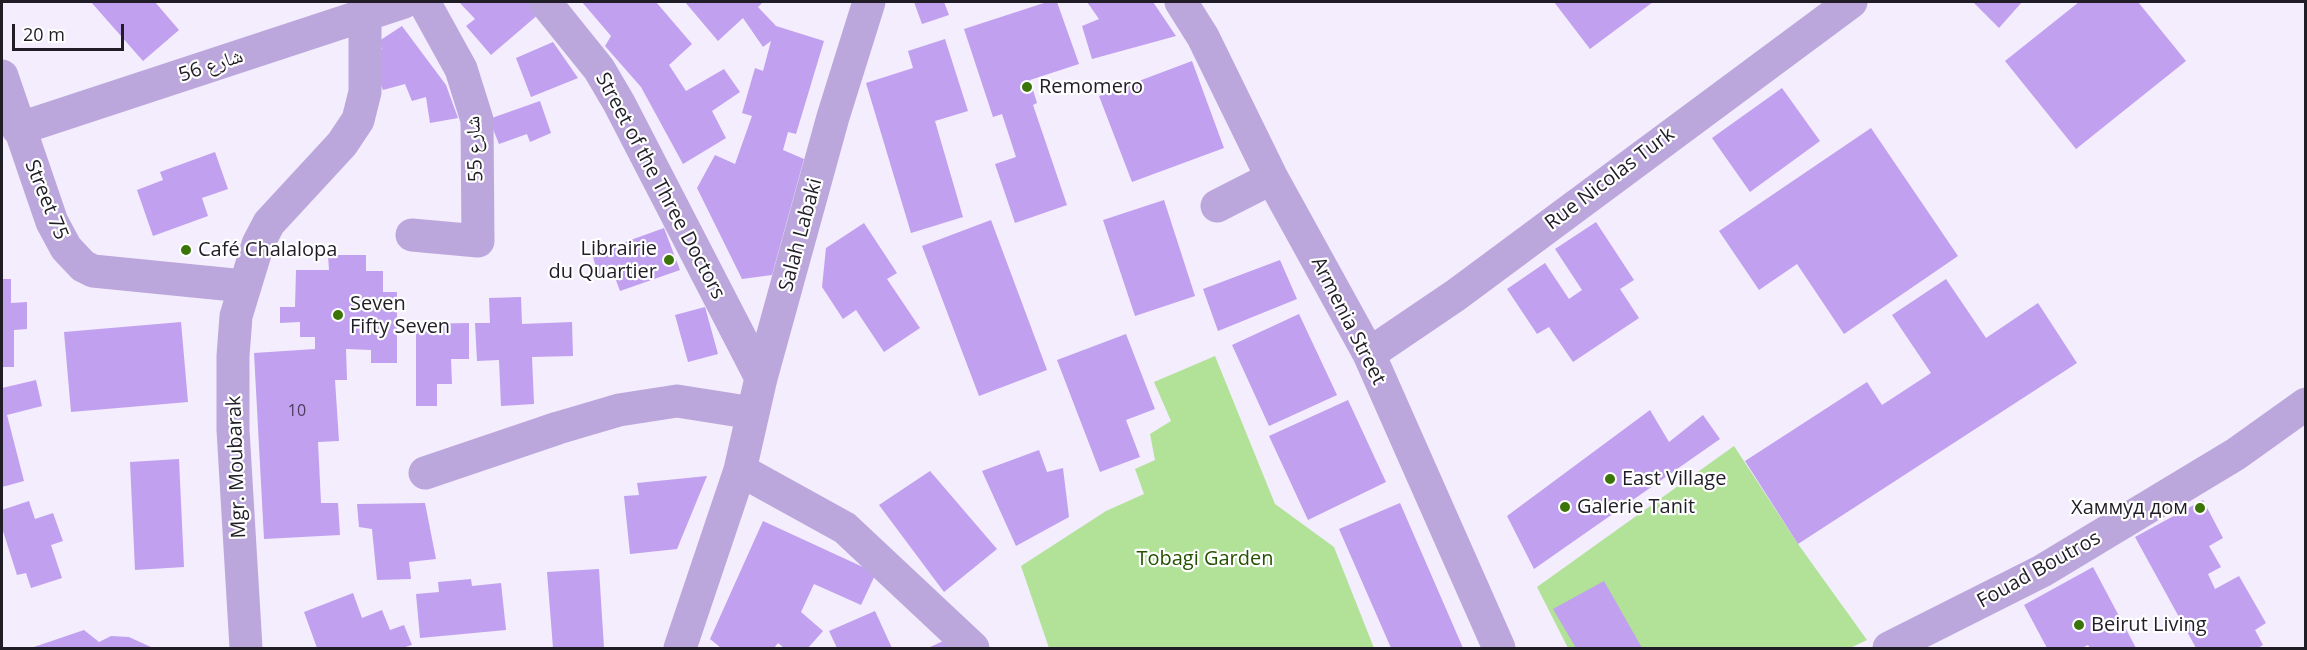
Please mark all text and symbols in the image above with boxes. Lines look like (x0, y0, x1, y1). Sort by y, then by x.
scale bar (15, 12, 128, 50)
text: 20 m (23, 22, 65, 46)
street label: شارع 56 (176, 44, 246, 88)
street label: Street of the Three Doctors (590, 69, 730, 303)
place label: Remomero (1039, 75, 1143, 99)
marker: Remomero (1020, 80, 1034, 94)
street label: شارع 55 (461, 115, 489, 183)
street label: Rue Nicolas Turk (1541, 123, 1679, 235)
street label: Street 75 (19, 157, 73, 243)
street label: Salah Labaki (774, 176, 828, 294)
place label: Librairie du Quartier (549, 237, 657, 284)
place label: Café Chalalopa (198, 238, 337, 262)
marker: Café Chalalopa (179, 243, 193, 257)
marker: Librairie du Quartier (662, 253, 676, 267)
street label: Armenia Street (1306, 253, 1390, 389)
place label: Seven Fifty Seven (350, 292, 450, 339)
marker: Seven Fifty Seven (331, 308, 345, 322)
street label: Mgr. Moubarak (223, 395, 251, 539)
house number: 10 (288, 401, 306, 421)
place label: East Village (1622, 467, 1726, 491)
marker: East Village (1603, 472, 1617, 486)
place label: Galerie Tanit (1577, 495, 1695, 519)
place label: Хаммуд дом (2071, 496, 2188, 520)
marker: Galerie Tanit (1558, 500, 1572, 514)
marker: Хаммуд дом (2193, 501, 2207, 515)
street label: Fouad Boutros (1973, 526, 2105, 614)
park label: Tobagi Garden (1136, 547, 1274, 571)
place label: Beirut Living (2091, 613, 2207, 637)
marker: Beirut Living (2072, 618, 2086, 632)

